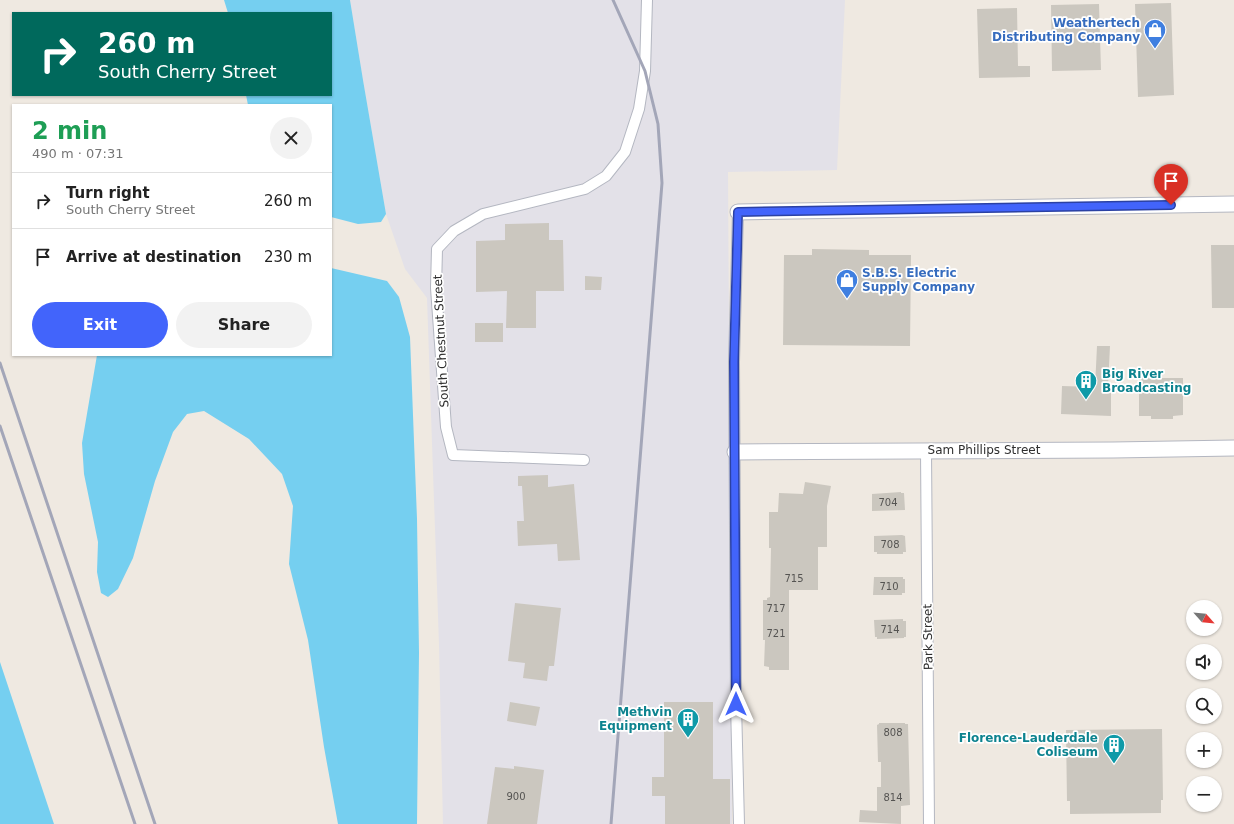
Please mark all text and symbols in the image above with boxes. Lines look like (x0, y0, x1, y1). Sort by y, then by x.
place label: Weathertech Distributing Company (992, 16, 1140, 44)
shop icon: Weathertech Distributing Company (1142, 17, 1168, 50)
text: 260 m (98, 27, 195, 60)
icon: right (32, 28, 84, 80)
text: South Cherry Street (98, 61, 277, 82)
text: 2 min (32, 117, 107, 145)
button: close (270, 117, 312, 159)
text: 490 m · 07:31 (32, 146, 123, 161)
pin (1154, 164, 1188, 205)
icon: arrive (1160, 170, 1182, 192)
text: Turn right (66, 184, 150, 202)
icon: right (32, 190, 54, 212)
text: 260 m (264, 192, 312, 210)
text: South Cherry Street (66, 202, 195, 217)
icon: arrive (32, 246, 54, 268)
text: Arrive at destination (66, 248, 241, 266)
text: 230 m (264, 248, 312, 266)
place label: S.B.S. Electric Supply Company (862, 266, 975, 294)
shop icon: S.B.S. Electric Supply Company (834, 267, 860, 300)
street label: South Chestnut Street (431, 274, 451, 408)
button: Exit (32, 302, 168, 348)
button: Share (176, 302, 312, 348)
place label: Big River Broadcasting (1102, 367, 1191, 395)
building icon: Big River Broadcasting (1073, 368, 1099, 401)
street label: Sam Phillips Street (928, 443, 1041, 457)
house number: 704 (878, 497, 898, 508)
house number: 708 (880, 539, 900, 550)
house number: 715 (784, 573, 804, 584)
house number: 710 (879, 581, 899, 592)
north arrow (1186, 600, 1222, 636)
map controls (1186, 600, 1222, 812)
house number: 717 (766, 603, 786, 614)
street label: Park Street (920, 603, 936, 670)
house number: 714 (880, 624, 900, 635)
house number: 721 (766, 628, 786, 639)
button: sound (1186, 644, 1222, 680)
position arrow (715, 683, 757, 725)
button: search (1186, 688, 1222, 724)
place label: Methvin Equipment (599, 705, 672, 733)
building icon: Methvin Equipment (675, 706, 701, 739)
house number: 808 (883, 727, 903, 738)
place label: Florence-Lauderdale Coliseum (959, 731, 1098, 759)
building icon: Florence-Lauderdale Coliseum (1101, 732, 1127, 765)
button: + (1186, 732, 1222, 768)
button: − (1186, 776, 1222, 812)
house number: 900 (506, 791, 526, 802)
house number: 814 (883, 792, 903, 803)

